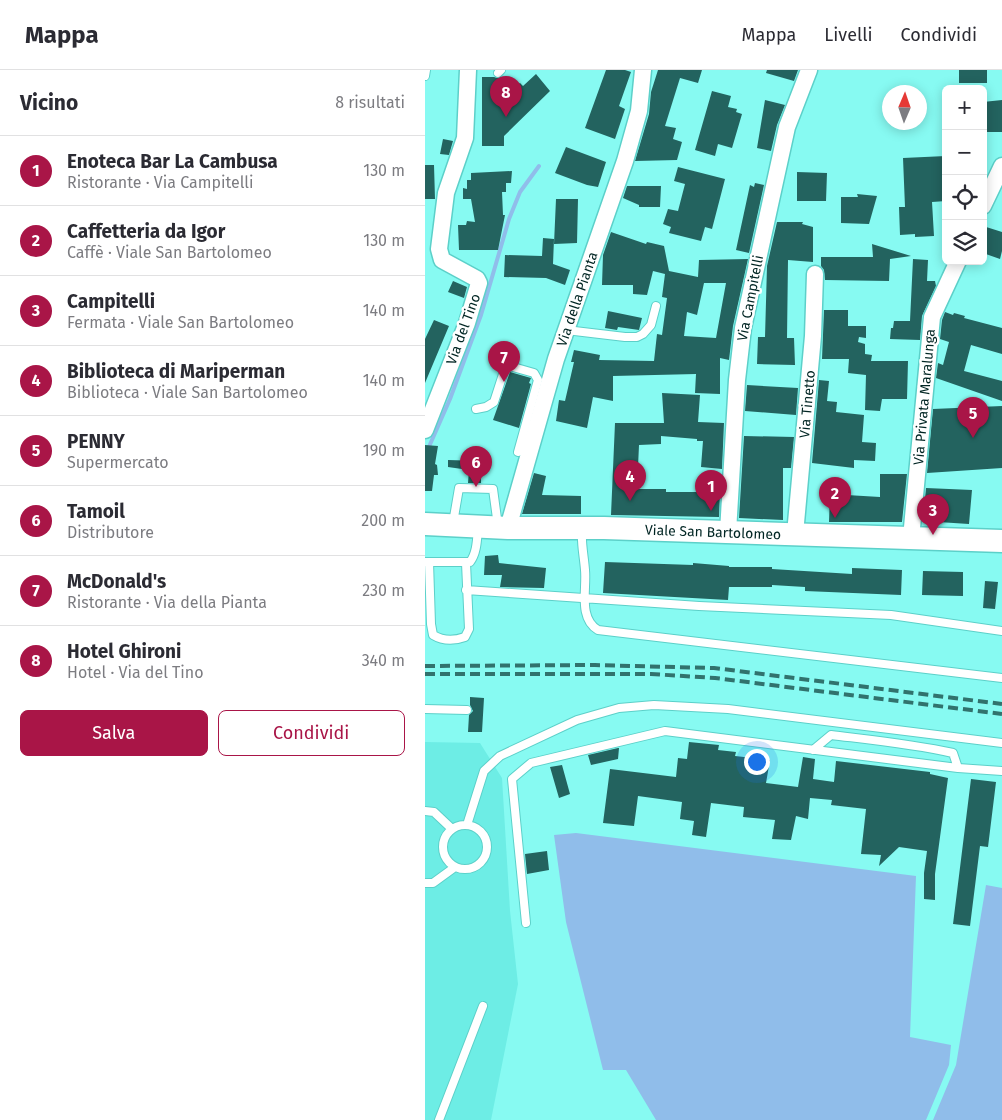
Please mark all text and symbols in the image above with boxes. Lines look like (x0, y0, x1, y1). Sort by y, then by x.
text: Mappa (25, 21, 99, 49)
text: Mappa (742, 24, 796, 46)
text: Livelli (824, 24, 873, 46)
text: Condividi (901, 24, 977, 46)
pin: 8 (490, 76, 522, 117)
north arrow (882, 85, 927, 130)
map controls (942, 85, 987, 265)
button: + (942, 85, 987, 130)
text: Vicino (20, 90, 78, 116)
text: 8 risultati (335, 93, 405, 112)
button: − (942, 130, 987, 175)
text: Enoteca Bar La Cambusa (67, 150, 278, 173)
text: 1 (32, 161, 40, 180)
text: 130 m (363, 161, 405, 180)
text: Ristorante · Via Campitelli (67, 173, 254, 192)
button: locate (942, 175, 987, 220)
text: Caffetteria da Igor (67, 220, 225, 243)
button: layers (942, 220, 987, 265)
text: 2 (32, 231, 40, 250)
text: 130 m (363, 231, 405, 250)
text: Caffè · Viale San Bartolomeo (67, 243, 272, 262)
street label: Via della Pianta (553, 250, 602, 349)
street label: Via Campitelli (734, 254, 767, 343)
text: Campitelli (67, 290, 155, 313)
street label: Via del Tino (443, 291, 484, 367)
text: 3 (32, 301, 40, 320)
text: 140 m (363, 301, 405, 320)
text: Fermata · Viale San Bartolomeo (67, 313, 294, 332)
street label: Via Privata Maralunga (910, 328, 939, 466)
pin: 7 (488, 341, 520, 382)
text: Biblioteca di Mariperman (67, 360, 285, 383)
street label: Via Tinetto (796, 369, 819, 439)
text: 4 (31, 371, 41, 390)
text: 140 m (363, 371, 405, 390)
text: Biblioteca · Viale San Bartolomeo (67, 383, 308, 402)
pin: 5 (957, 397, 989, 438)
text: PENNY (67, 430, 125, 453)
text: 5 (32, 441, 40, 460)
text: 190 m (363, 441, 405, 460)
pin: 6 (460, 446, 492, 487)
text: Supermercato (67, 453, 169, 472)
pin: 4 (614, 460, 646, 501)
pin: 1 (695, 470, 727, 511)
pin: 2 (819, 477, 851, 518)
pin: 3 (917, 494, 949, 535)
text: Tamoil (67, 500, 125, 523)
text: 6 (31, 511, 41, 530)
text: 200 m (361, 511, 405, 530)
street label: Viale San Bartolomeo (645, 522, 781, 543)
text: Distributore (67, 523, 154, 542)
text: McDonald's (67, 570, 166, 593)
text: 7 (32, 581, 40, 600)
text: 230 m (362, 581, 405, 600)
text: Ristorante · Via della Pianta (67, 593, 267, 612)
text: Hotel Ghironi (67, 640, 181, 663)
text: 8 (31, 651, 41, 670)
text: 340 m (362, 651, 405, 670)
text: Hotel · Via del Tino (67, 663, 204, 682)
button: Salva (20, 710, 208, 756)
button: Condividi (218, 710, 405, 756)
your location (744, 749, 770, 775)

